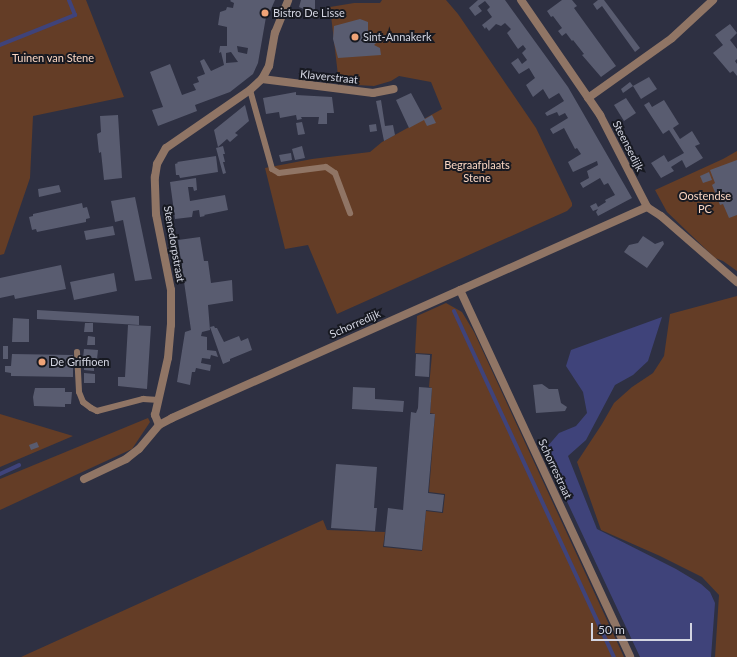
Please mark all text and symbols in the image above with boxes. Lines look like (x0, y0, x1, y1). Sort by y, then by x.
place label: Bistro De Lisse (273, 6, 345, 20)
marker: Bistro De Lisse (260, 8, 270, 18)
place label: Sint-Annakerk (363, 30, 431, 44)
marker: Sint-Annakerk (350, 32, 360, 42)
park label: Tuinen van Stene (12, 51, 94, 65)
street label: Klaverstraat (299, 67, 359, 87)
street label: Steensedijk (610, 119, 646, 173)
park label: Begraafplaats Stene (444, 159, 510, 185)
park label: Oostendse PC (679, 190, 731, 216)
street label: Stenedorpstraat (161, 205, 187, 283)
street label: Schorredijk (328, 307, 382, 341)
place label: De Griffioen (50, 355, 109, 369)
marker: De Griffioen (37, 357, 47, 367)
street label: Schorrestraat (535, 437, 575, 501)
scale bar (593, 615, 694, 641)
text: 50 m (598, 622, 625, 637)

